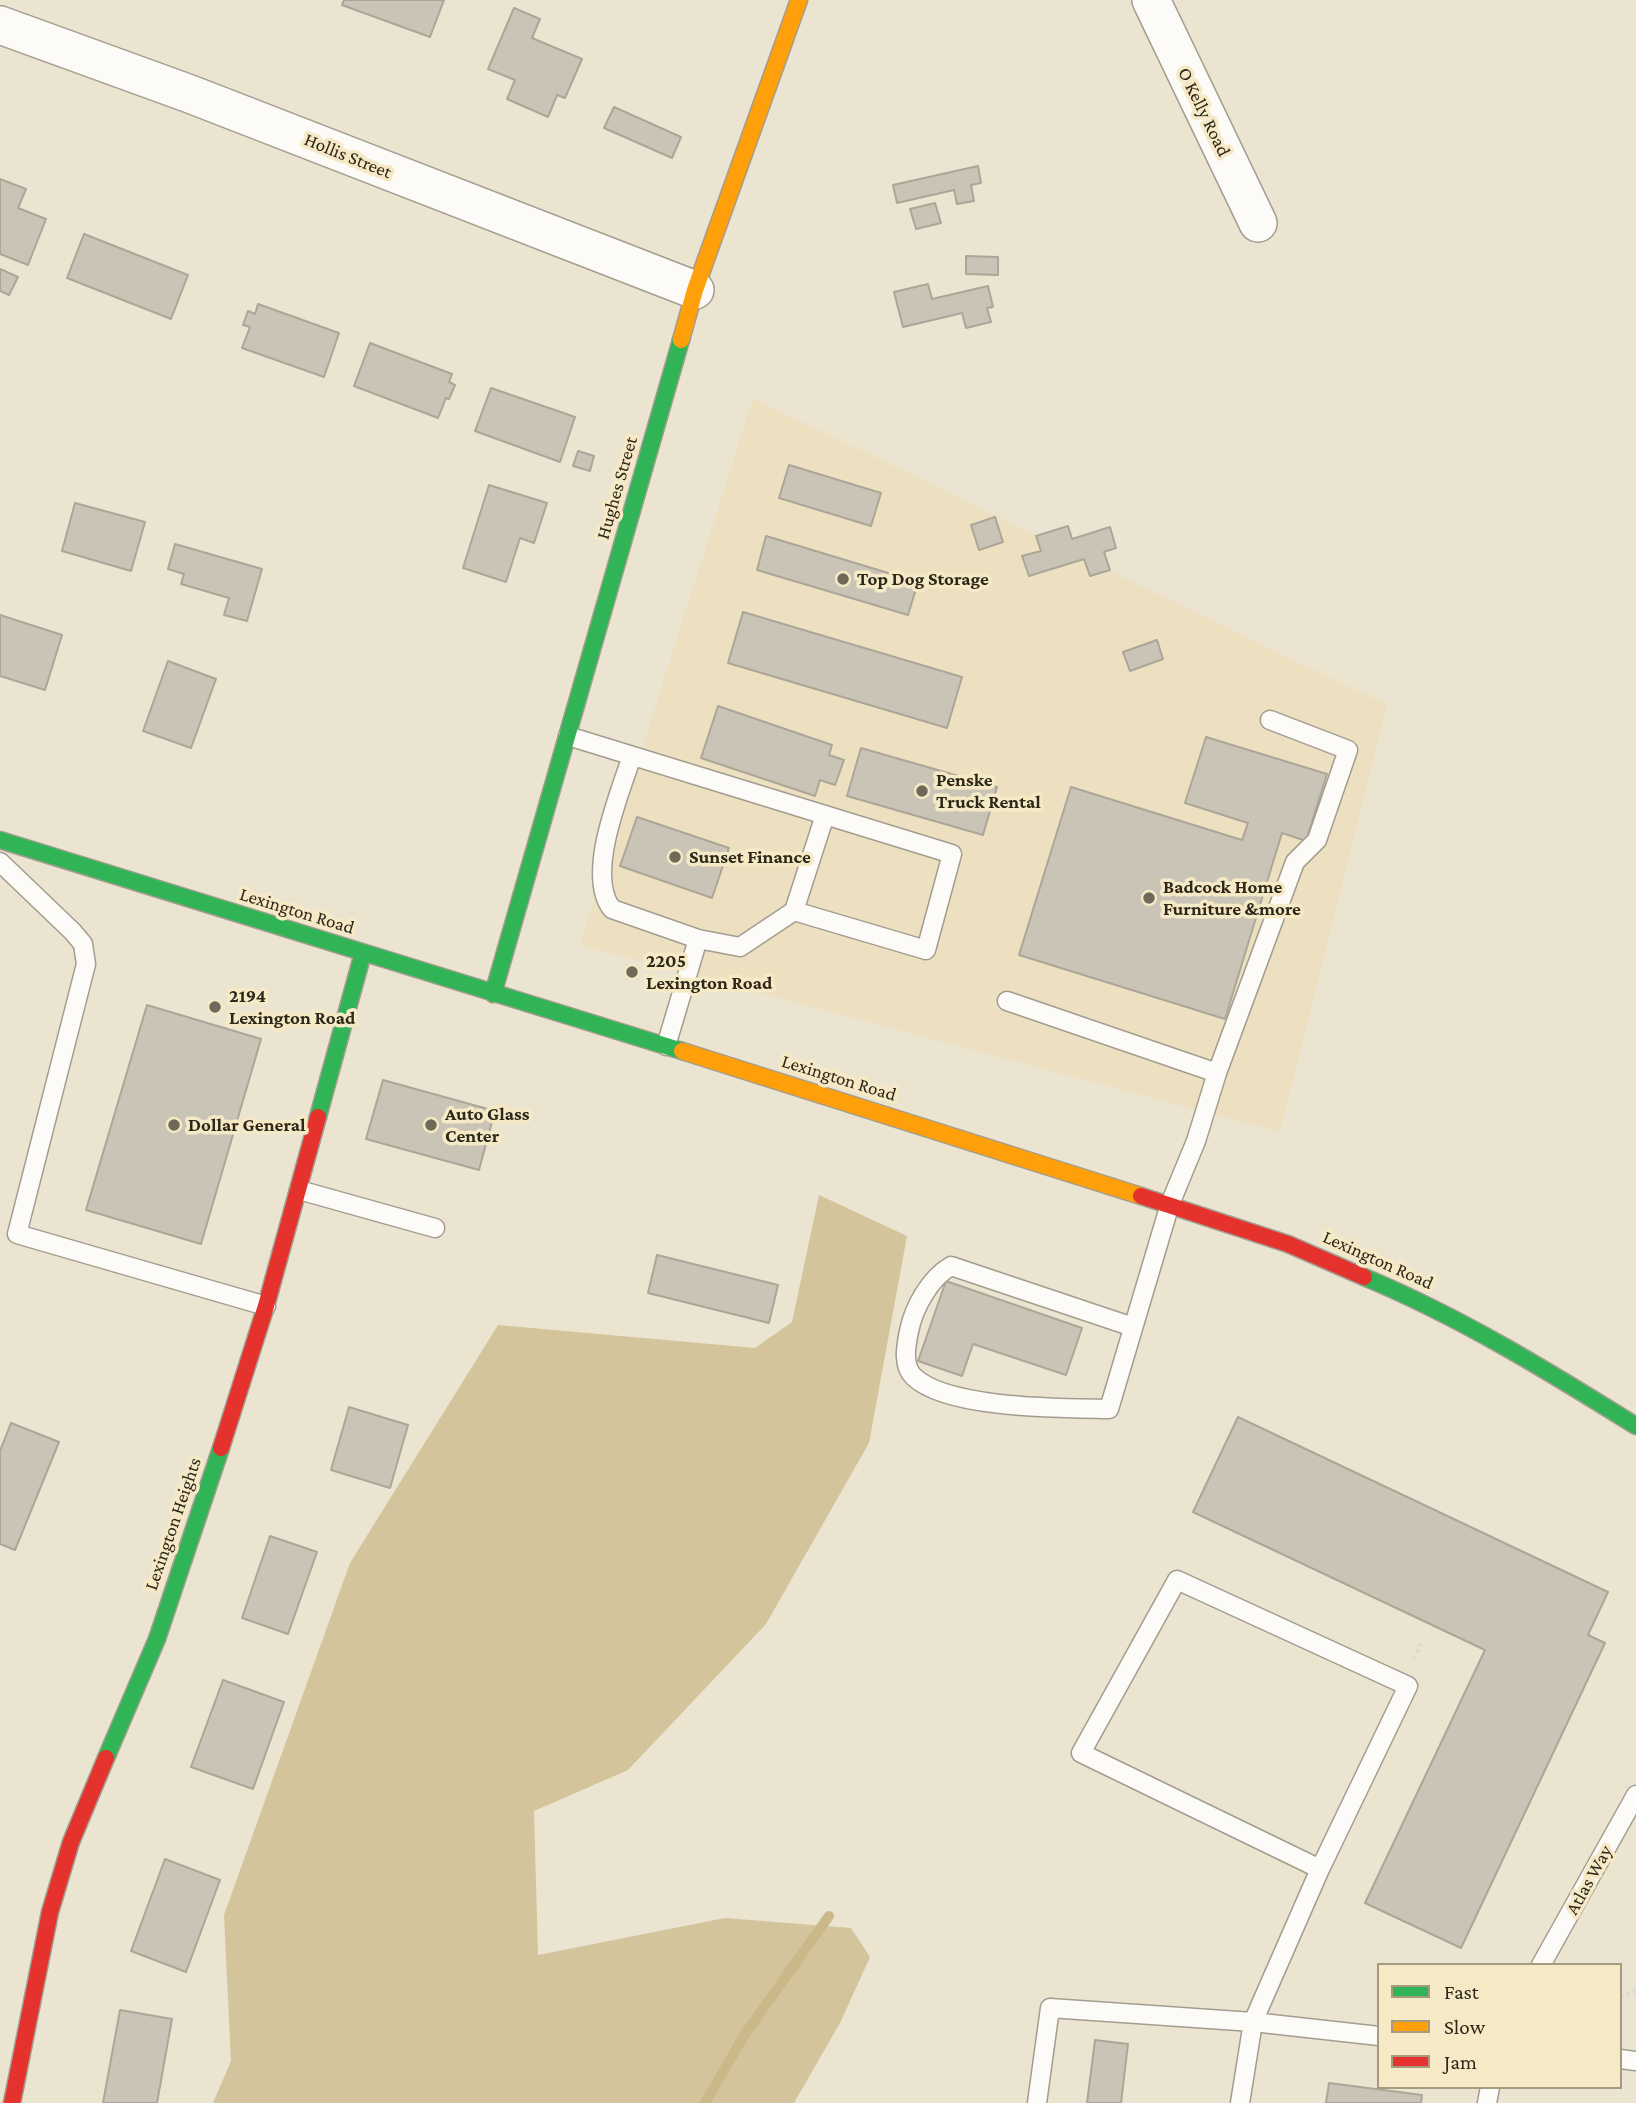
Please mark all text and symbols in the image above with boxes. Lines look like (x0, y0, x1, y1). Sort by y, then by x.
street label: O Kelly Road (1173, 64, 1235, 160)
street label: Hollis Street (301, 128, 395, 184)
street label: Hughes Street (591, 434, 643, 542)
place label: Top Dog Storage (857, 568, 989, 590)
marker: Top Dog Storage (835, 571, 851, 587)
place label: Penske Truck Rental (936, 769, 1041, 813)
marker: Penske Truck Rental (914, 783, 930, 799)
place label: Sunset Finance (689, 846, 811, 868)
marker: Sunset Finance (667, 849, 683, 865)
place label: Badcock Home Furniture &more (1163, 876, 1301, 920)
street label: Lexington Road (237, 883, 357, 939)
marker: Badcock Home Furniture &more (1141, 890, 1157, 906)
place label: 2205 Lexington Road (646, 950, 772, 994)
marker: 2205 Lexington Road (624, 964, 640, 980)
place label: 2194 Lexington Road (229, 985, 355, 1029)
marker: 2194 Lexington Road (207, 999, 223, 1015)
street label: Lexington Road (779, 1050, 899, 1106)
place label: Auto Glass Center (445, 1103, 530, 1147)
place label: Dollar General (188, 1114, 305, 1136)
marker: Dollar General (166, 1117, 182, 1133)
marker: Auto Glass Center (423, 1117, 439, 1133)
street label: Lexington Road (1319, 1225, 1437, 1295)
street label: Lexington Heights (140, 1455, 206, 1593)
street label: Atlas Way (1561, 1841, 1617, 1919)
legend (1377, 1963, 1622, 2089)
text: Fast (1444, 1980, 1479, 2004)
text: Slow (1444, 2015, 1485, 2039)
text: Jam (1444, 2050, 1477, 2074)

